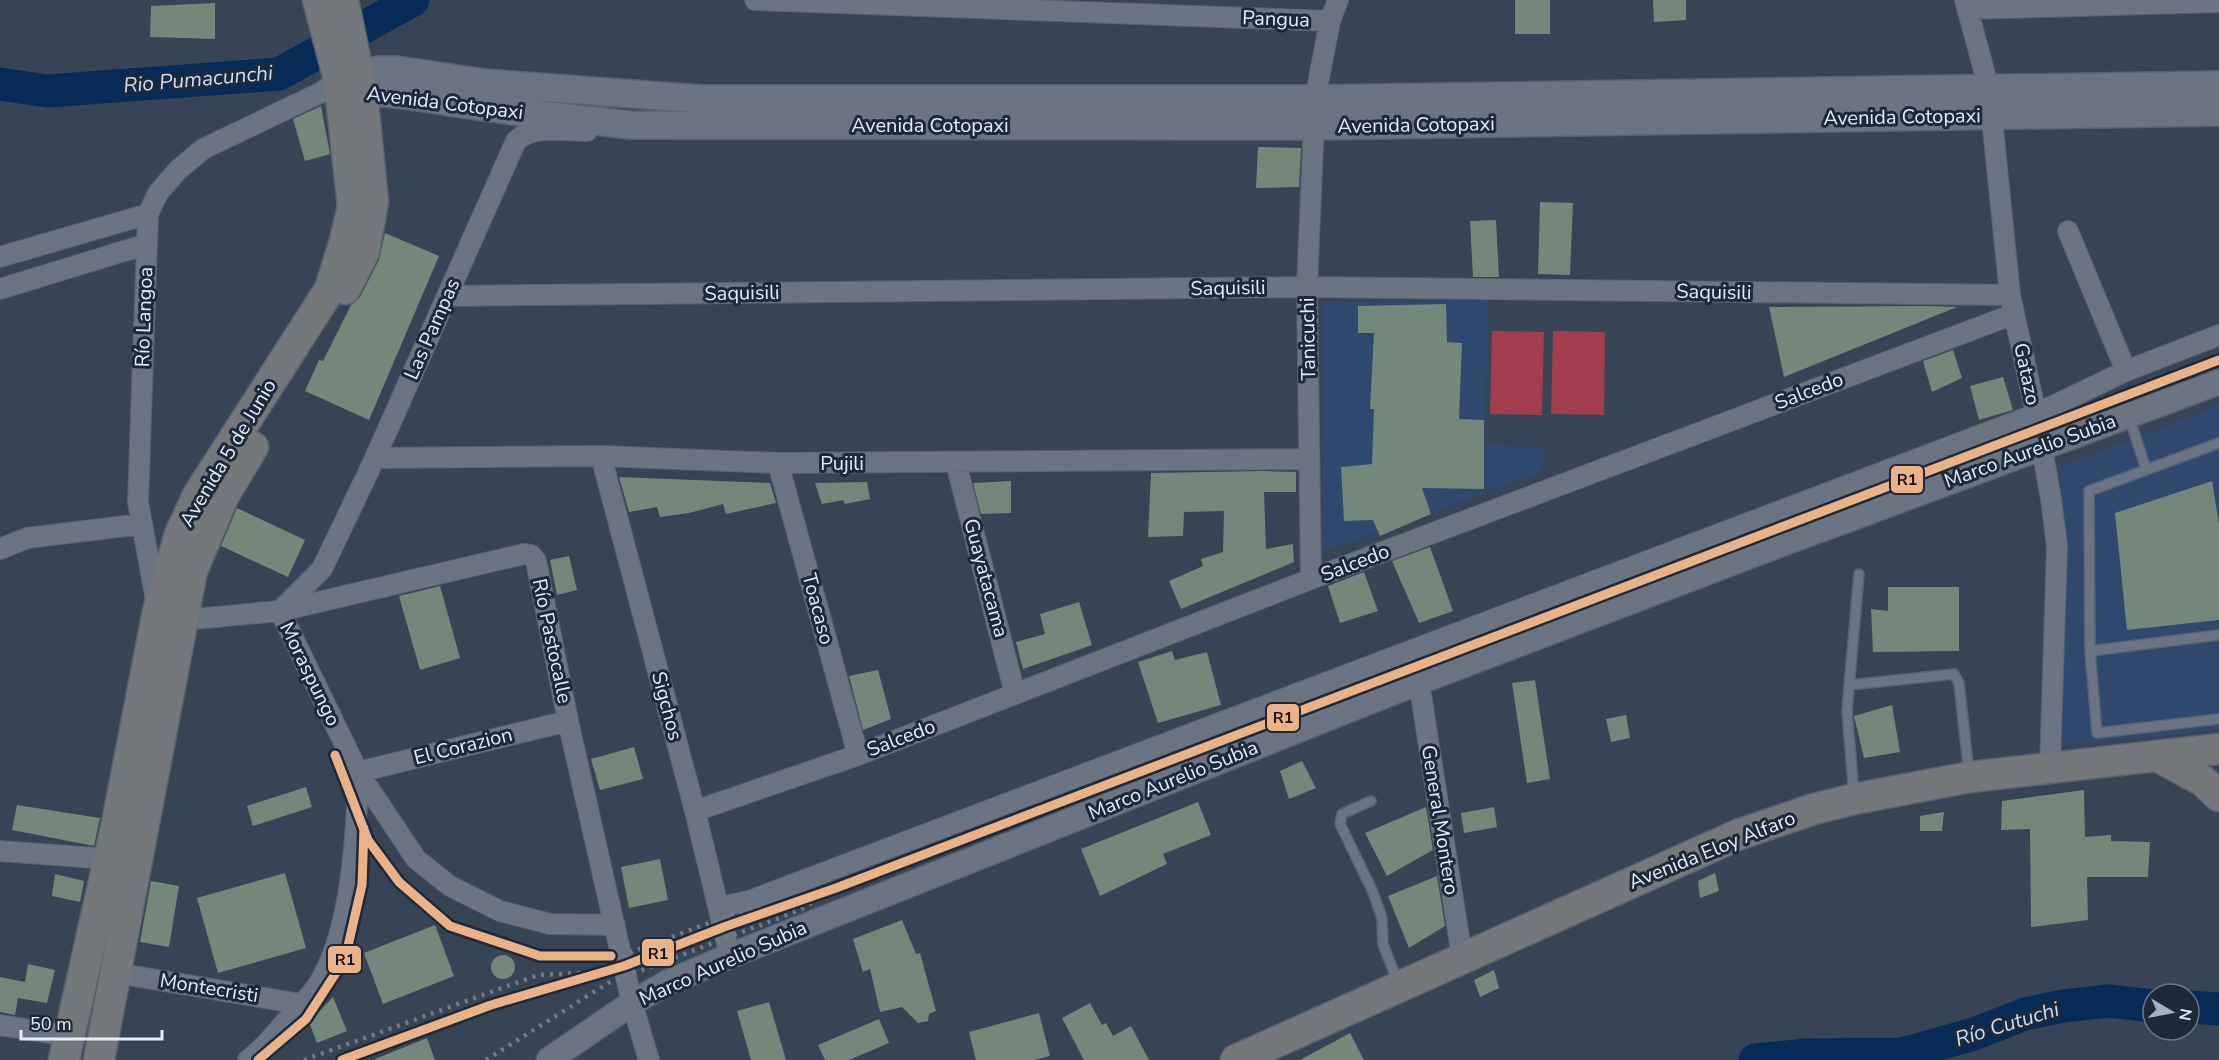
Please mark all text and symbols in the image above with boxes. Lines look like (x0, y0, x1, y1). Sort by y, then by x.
street label: Pangua (1242, 4, 1310, 34)
water label: Rio Pumacunchi (122, 58, 275, 99)
street label: Avenida Cotopaxi (365, 80, 525, 126)
street label: Avenida Cotopaxi (1823, 102, 1981, 132)
street label: Avenida Cotopaxi (1337, 110, 1495, 140)
street label: Avenida Cotopaxi (851, 112, 1009, 139)
street label: Río Langoa (129, 266, 159, 368)
street label: Las Pampas (398, 274, 466, 384)
street label: Saquisili (1190, 274, 1266, 302)
street label: Saquisili (1676, 278, 1752, 306)
street label: Saquisili (704, 279, 780, 307)
street label: Tanicuchi (1294, 297, 1322, 381)
street label: Gatazo (2007, 340, 2047, 408)
street label: Salcedo (1771, 366, 1847, 416)
street label: Avenida 5 de Junio (173, 374, 283, 532)
street label: Marco Aurelio Subia (1940, 407, 2120, 495)
street label: Pujili (820, 450, 864, 477)
line badge: R1 (1890, 465, 1924, 494)
text: R1 (1897, 469, 1917, 491)
street label: Guayatacama (957, 516, 1015, 640)
street label: Salcedo (1317, 538, 1393, 588)
street label: Toacaso (796, 570, 840, 648)
street label: Río Pastocalle (526, 576, 578, 706)
street label: Moraspungo (273, 617, 347, 731)
street label: Sigchos (645, 669, 689, 743)
line badge: R1 (1266, 703, 1300, 732)
text: R1 (1273, 707, 1293, 729)
street label: Salcedo (863, 713, 939, 763)
street label: El Corazion (411, 721, 515, 771)
street label: Marco Aurelio Subia (1084, 734, 1262, 826)
street label: General Montero (1415, 743, 1465, 897)
street label: Avenida Eloy Alfaro (1625, 804, 1799, 896)
street label: Marco Aurelio Subia (635, 914, 811, 1012)
line badge: R1 (641, 938, 675, 967)
text: R1 (648, 943, 668, 965)
line badge: R1 (327, 945, 362, 974)
text: R1 (335, 949, 355, 971)
street label: Montecristi (158, 967, 260, 1009)
north arrow (2141, 982, 2201, 1042)
water label: Río Cutuchi (1952, 995, 2063, 1053)
scale bar (21, 1003, 162, 1041)
text: N (2173, 1007, 2197, 1022)
text: 50 m (30, 1012, 72, 1036)

